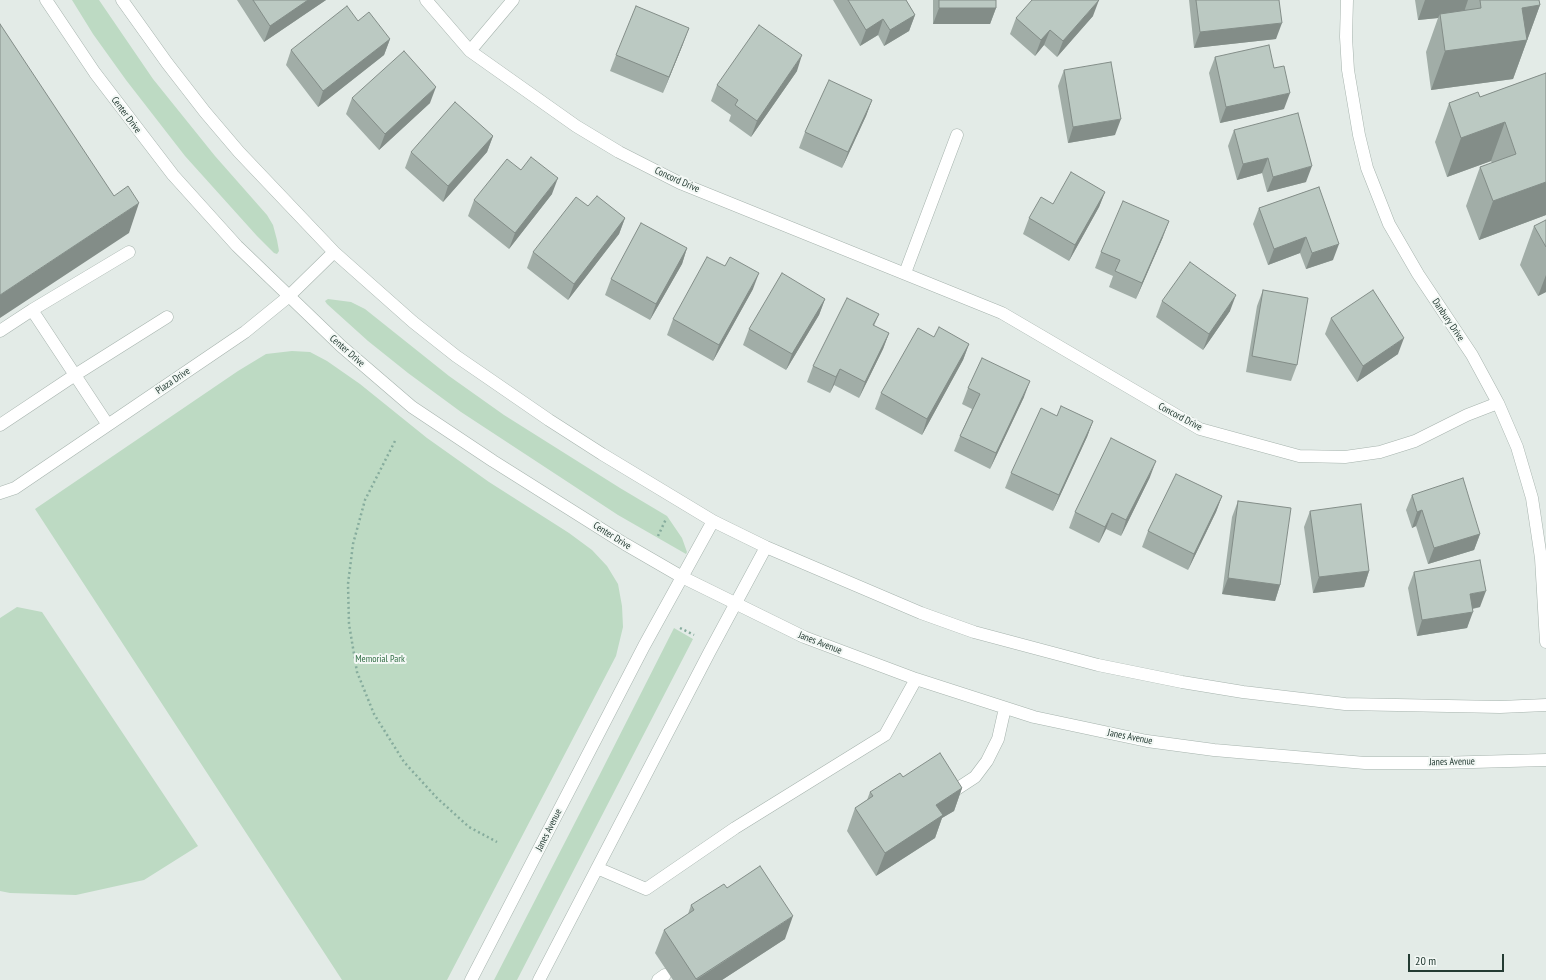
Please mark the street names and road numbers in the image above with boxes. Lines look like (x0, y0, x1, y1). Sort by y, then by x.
street label: Center Drive (108, 94, 144, 136)
street label: Concord Drive (653, 165, 701, 195)
street label: Danbury Drive (1429, 296, 1467, 344)
street label: Center Drive (327, 332, 367, 370)
street label: Plaza Drive (154, 365, 192, 397)
street label: Concord Drive (1156, 400, 1204, 434)
street label: Center Drive (591, 520, 633, 552)
street label: Janes Avenue (797, 629, 843, 657)
street label: Janes Avenue (1106, 727, 1154, 747)
street label: Janes Avenue (1429, 756, 1475, 768)
street label: Janes Avenue (533, 807, 565, 853)

